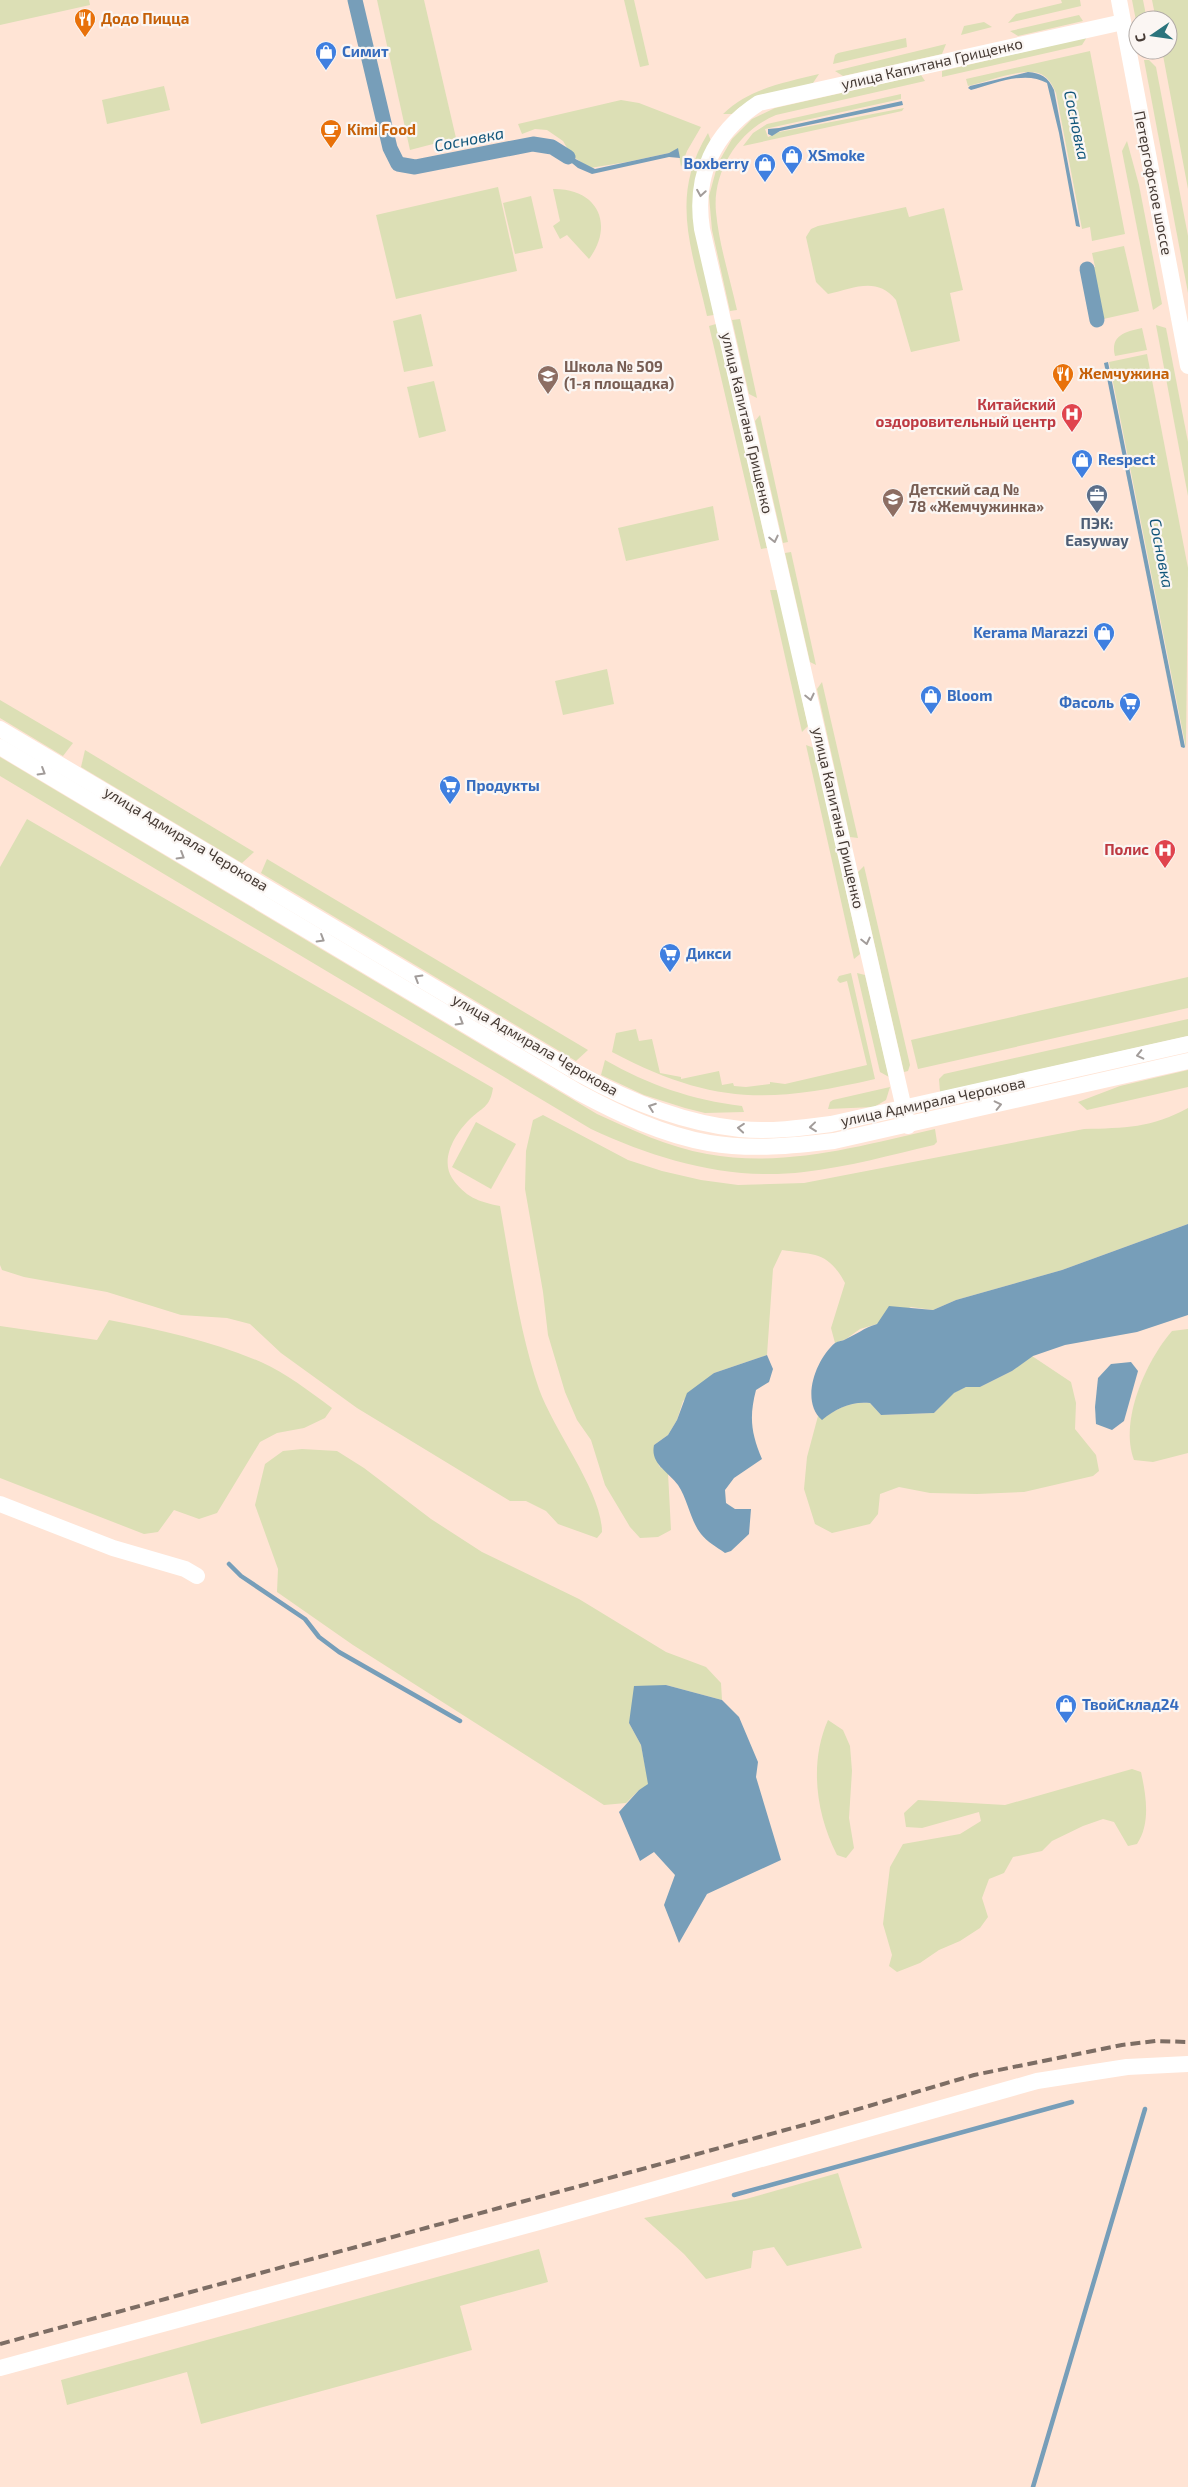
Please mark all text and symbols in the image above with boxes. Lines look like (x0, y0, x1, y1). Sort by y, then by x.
restaurant icon: Додо Пицца (73, 7, 97, 38)
place label: Додо Пицца (101, 9, 189, 27)
north arrow (1128, 10, 1178, 60)
text: С (1131, 32, 1149, 44)
street label: улица Капитана Грищенко (839, 33, 1024, 94)
shop icon: Симит (314, 40, 338, 71)
place label: Симит (342, 42, 389, 60)
water label: Сосновка (1061, 88, 1094, 161)
street label: Петергофское шоссе (1131, 109, 1177, 257)
cafe icon: Kimi Food (319, 118, 343, 149)
place label: Kimi Food (347, 120, 416, 138)
water label: Сосновка (432, 122, 505, 155)
shop icon: XSmoke (780, 144, 804, 175)
place label: XSmoke (808, 146, 865, 164)
shop icon: Boxberry (753, 152, 777, 183)
place label: Boxberry (684, 154, 749, 173)
one-way arrow (696, 188, 706, 197)
street label: улица Капитана Грищенко (717, 330, 778, 515)
place label: Школа № 509 (1-я площадка) (564, 357, 674, 392)
restaurant icon: Жемчужина (1051, 362, 1075, 393)
school or university icon: Школа № 509 (1-я площадка) (536, 364, 560, 395)
place label: Жемчужина (1079, 364, 1169, 382)
place label: Китайский оздоровительный центр (876, 395, 1056, 430)
hospital icon: Китайский оздоровительный центр (1060, 402, 1084, 433)
shop icon: Respect (1070, 448, 1094, 479)
place label: Respect (1098, 450, 1155, 468)
place label: Детский сад № 78 «Жемчужинка» (909, 480, 1044, 515)
office icon: ПЭК: Easyway (1085, 483, 1109, 514)
school or university icon: Детский сад № 78 «Жемчужинка» (881, 487, 905, 518)
place label: ПЭК: Easyway (1065, 514, 1129, 550)
water label: Сосновка (1146, 516, 1179, 589)
one-way arrow (768, 535, 779, 543)
shop icon: Kerama Marazzi (1092, 621, 1116, 652)
place label: Kerama Marazzi (973, 623, 1088, 641)
shop icon: Bloom (919, 684, 943, 715)
place label: Bloom (947, 686, 992, 704)
supermarket icon: Фасоль (1118, 691, 1142, 722)
one-way arrow (804, 693, 815, 702)
place label: Фасоль (1059, 693, 1114, 711)
street label: улица Капитана Грищенко (808, 725, 869, 910)
one-way arrow (36, 766, 45, 776)
supermarket icon: Продукты (438, 774, 462, 805)
place label: Продукты (466, 776, 540, 794)
street label: улица Адмирала Черокова (101, 782, 272, 895)
hospital icon: Полис (1153, 838, 1177, 869)
place label: Полис (1104, 840, 1149, 858)
one-way arrow (176, 849, 185, 859)
one-way arrow (315, 933, 324, 943)
one-way arrow (860, 937, 871, 946)
supermarket icon: Дикси (658, 942, 682, 973)
place label: Дикси (686, 944, 731, 962)
one-way arrow (415, 975, 424, 985)
street label: улица Адмирала Черокова (449, 989, 622, 1100)
one-way arrow (455, 1016, 464, 1026)
one-way arrow (1136, 1049, 1145, 1060)
street label: улица Адмирала Черокова (839, 1073, 1027, 1130)
one-way arrow (994, 1100, 1003, 1110)
one-way arrow (648, 1103, 657, 1113)
one-way arrow (809, 1121, 817, 1132)
one-way arrow (737, 1123, 745, 1134)
shop icon: ТвойСклад24 (1054, 1693, 1078, 1724)
place label: ТвойСклад24 (1082, 1695, 1180, 1713)

